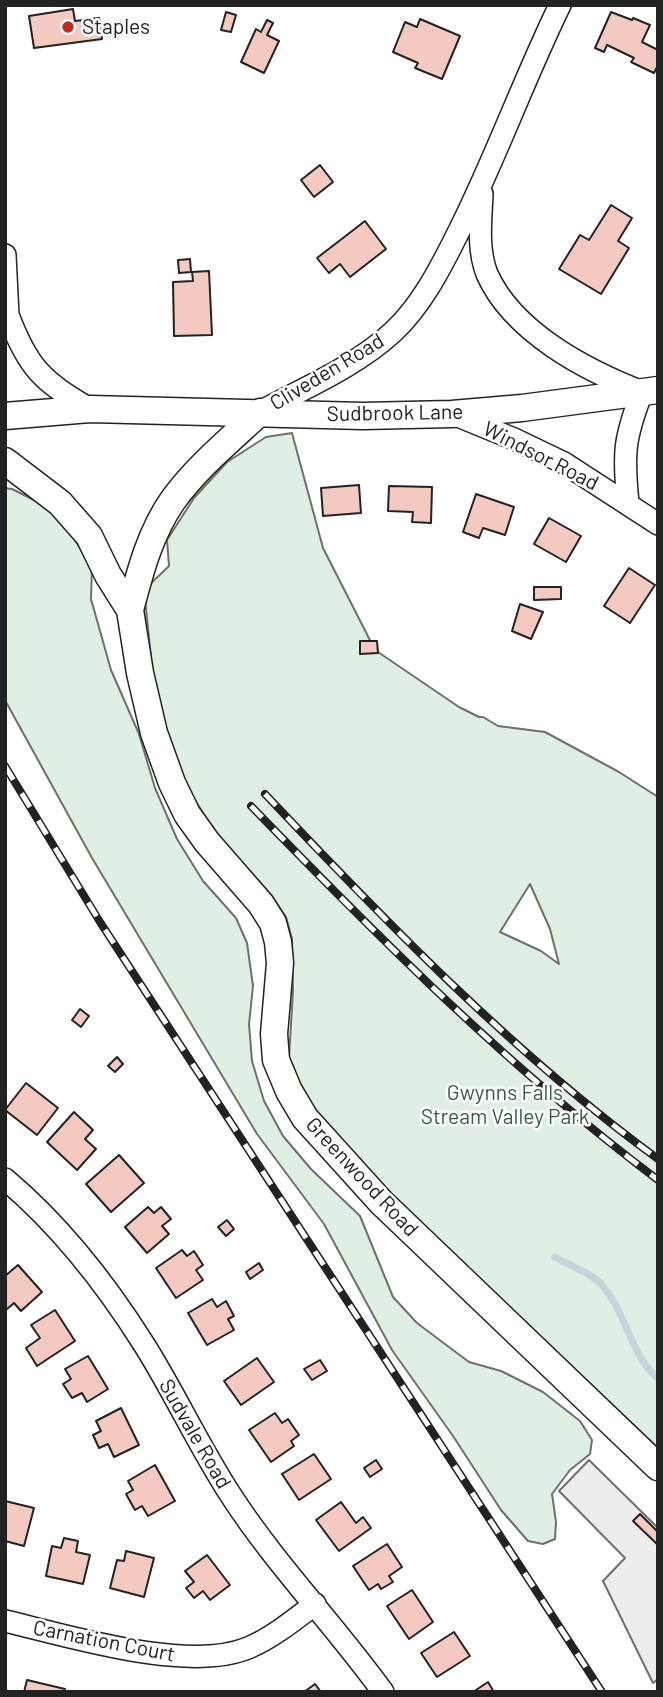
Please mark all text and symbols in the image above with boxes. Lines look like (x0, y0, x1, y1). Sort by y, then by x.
place label: Staples (82, 14, 150, 40)
marker: Staples (60, 19, 76, 35)
street label: Cliveden Road (266, 328, 388, 416)
street label: Sudbrook Lane (326, 399, 464, 427)
street label: Windsor Road (479, 416, 603, 496)
park label: Gwynns Falls Stream Valley Park (421, 1080, 589, 1130)
street label: Greenwood Road (300, 1112, 424, 1242)
street label: Sudvale Road (154, 1375, 236, 1493)
street label: Carnation Court (31, 1615, 177, 1667)

